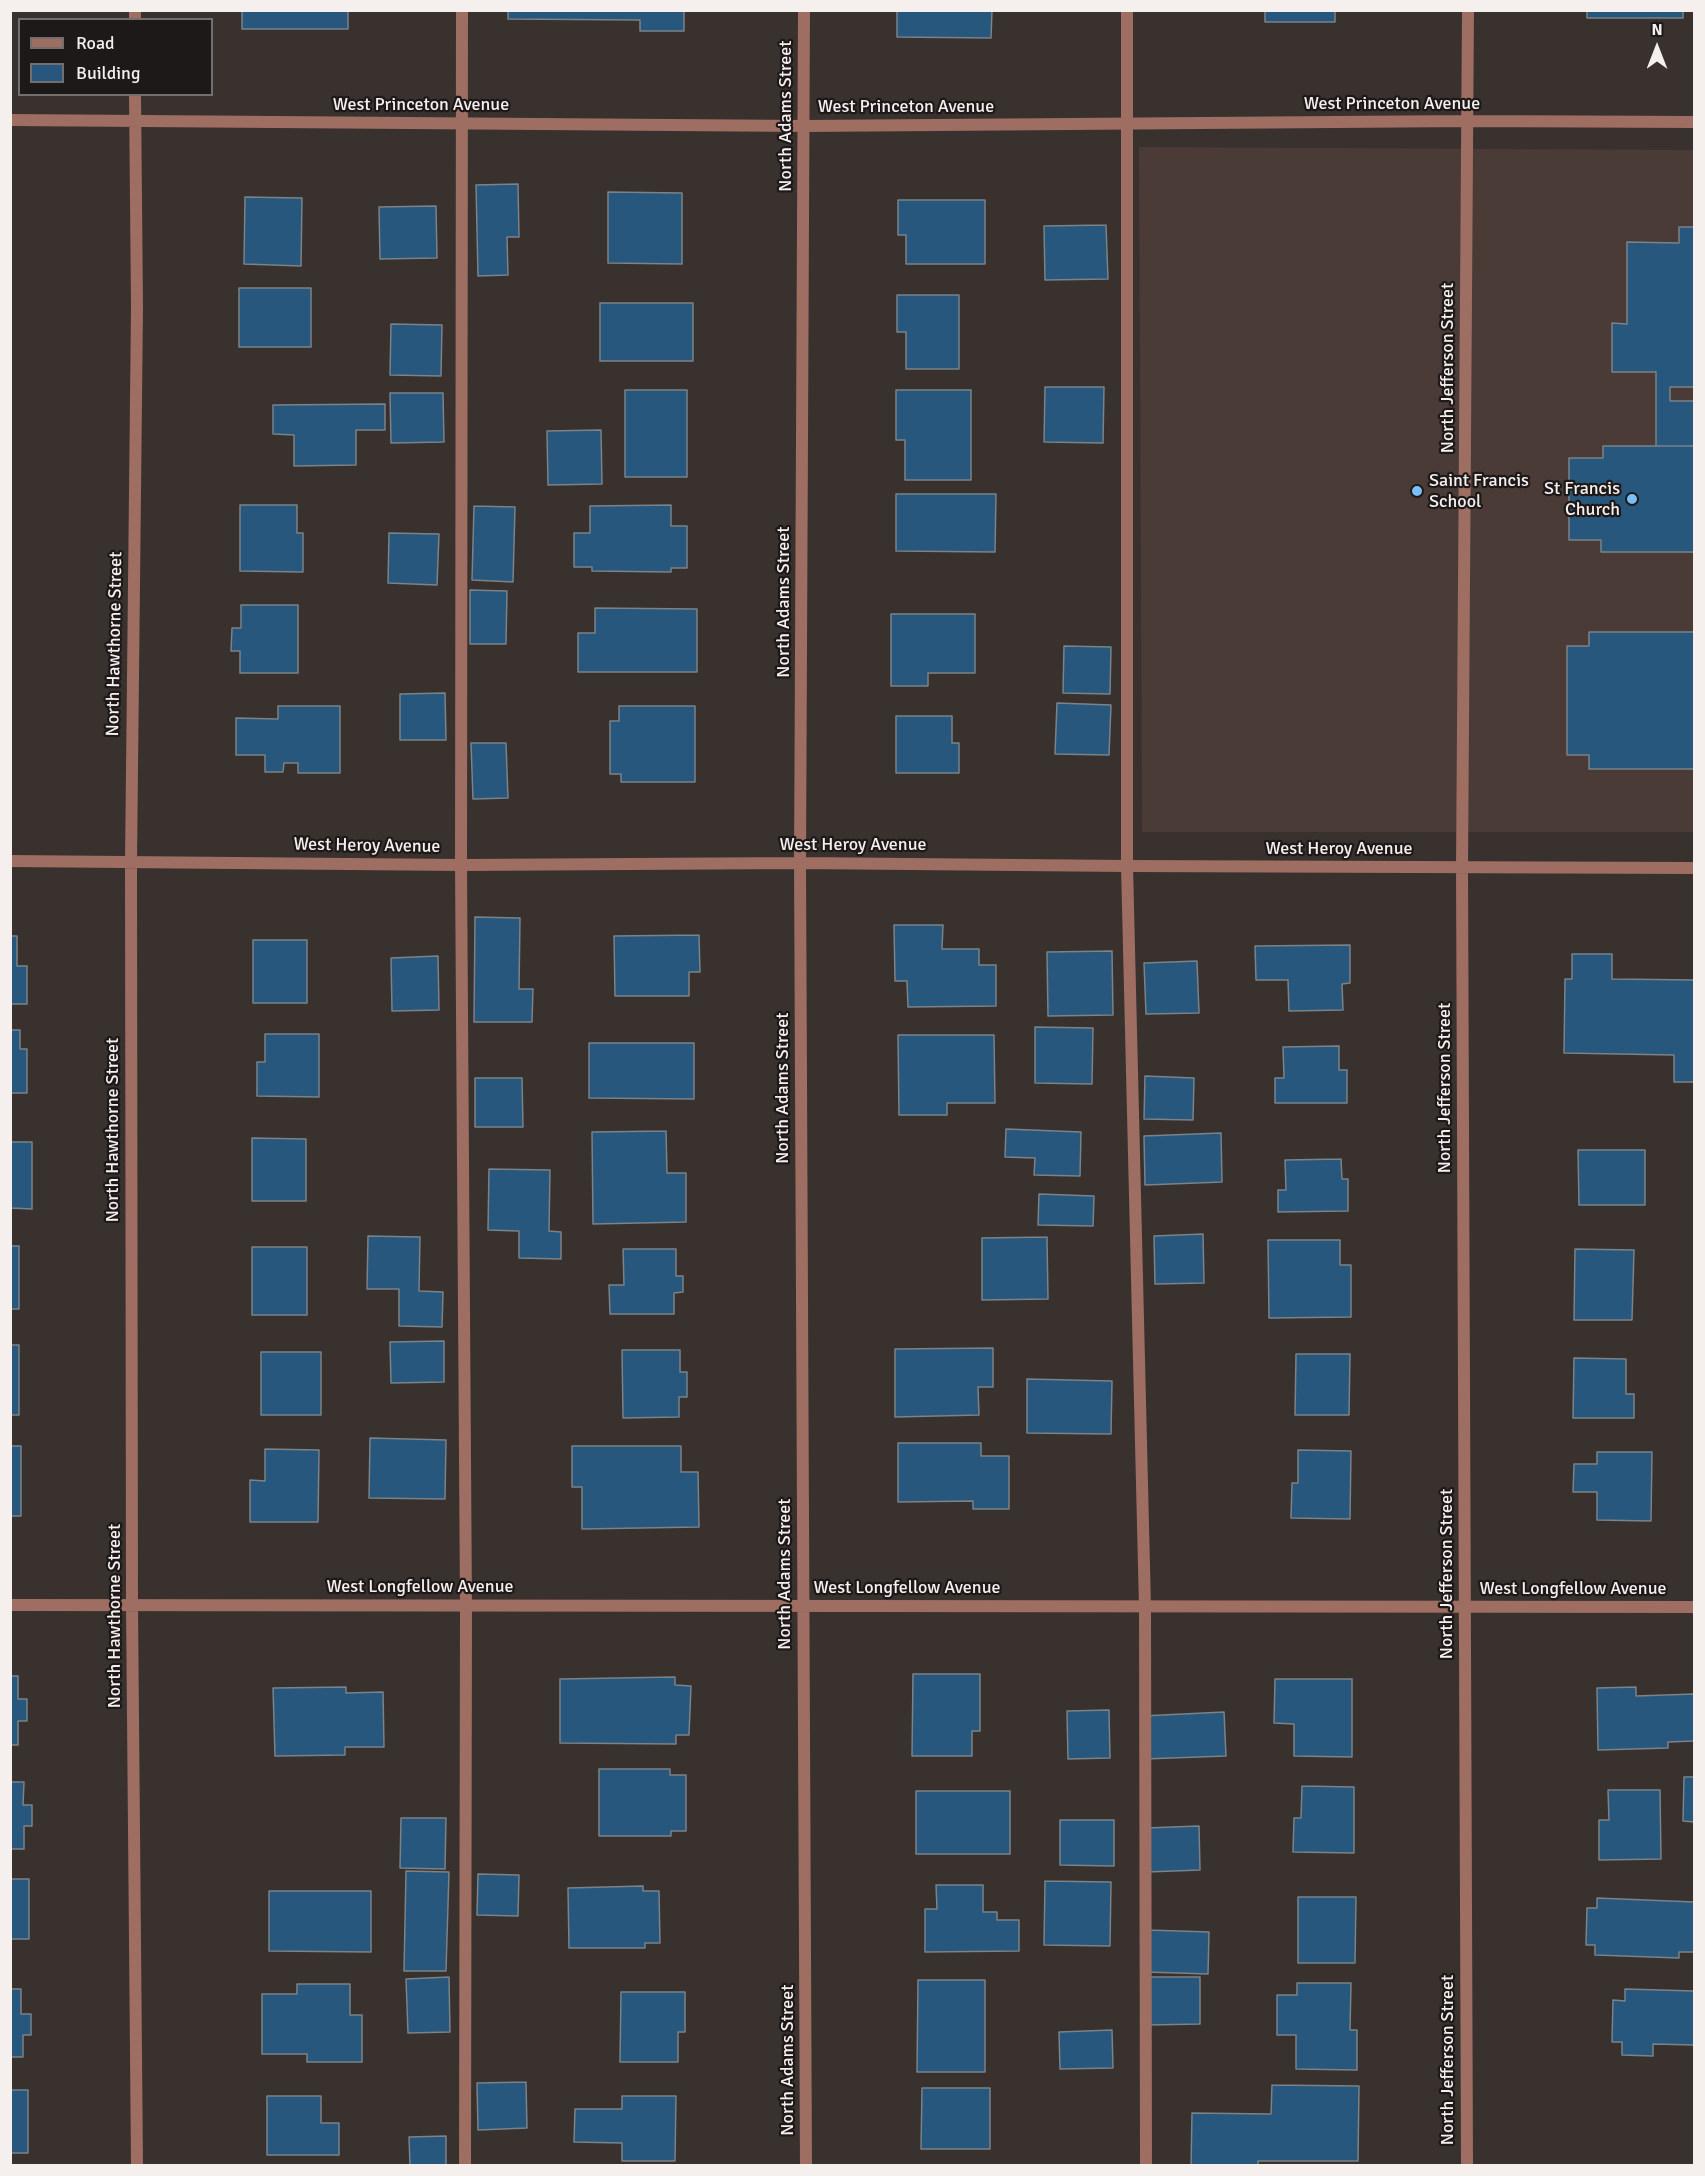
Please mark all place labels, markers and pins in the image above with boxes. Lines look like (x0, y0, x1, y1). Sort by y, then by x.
place label: Saint Francis School (1429, 470, 1529, 512)
place label: St Francis Church (1544, 478, 1620, 520)
marker: Saint Francis School (1410, 484, 1424, 498)
marker: St Francis Church (1625, 492, 1639, 506)

